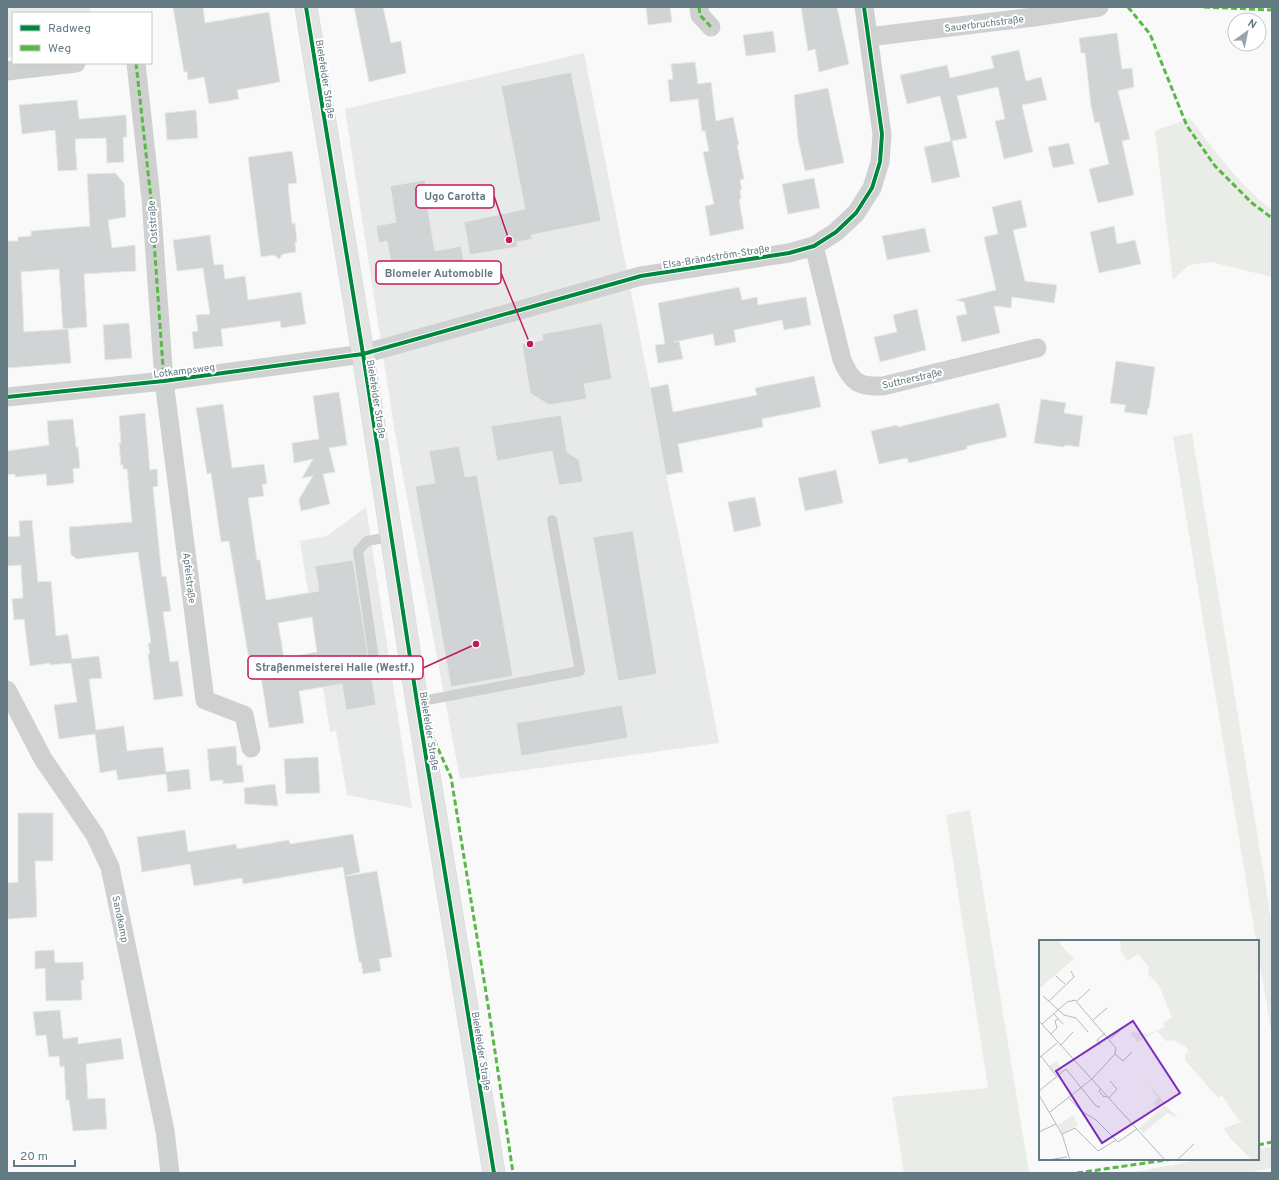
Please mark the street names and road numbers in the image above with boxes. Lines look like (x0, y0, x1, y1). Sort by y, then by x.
street label: Sauerbruchstraße (944, 13, 1024, 36)
street label: Bielefelder Straße (312, 39, 337, 120)
street label: Oststraße (146, 200, 161, 244)
street label: Elsa-Brändström-Straße (662, 243, 771, 272)
street label: Bielefelder Straße (363, 359, 388, 440)
street label: Lotkampsweg (153, 361, 216, 382)
street label: Suttnerstraße (881, 366, 944, 393)
street label: Apfelstraße (179, 552, 198, 604)
street label: Bielefelder Straße (416, 691, 441, 772)
street label: Sandkamp (108, 895, 131, 944)
street label: Bielefelder Straße (468, 1011, 493, 1092)

